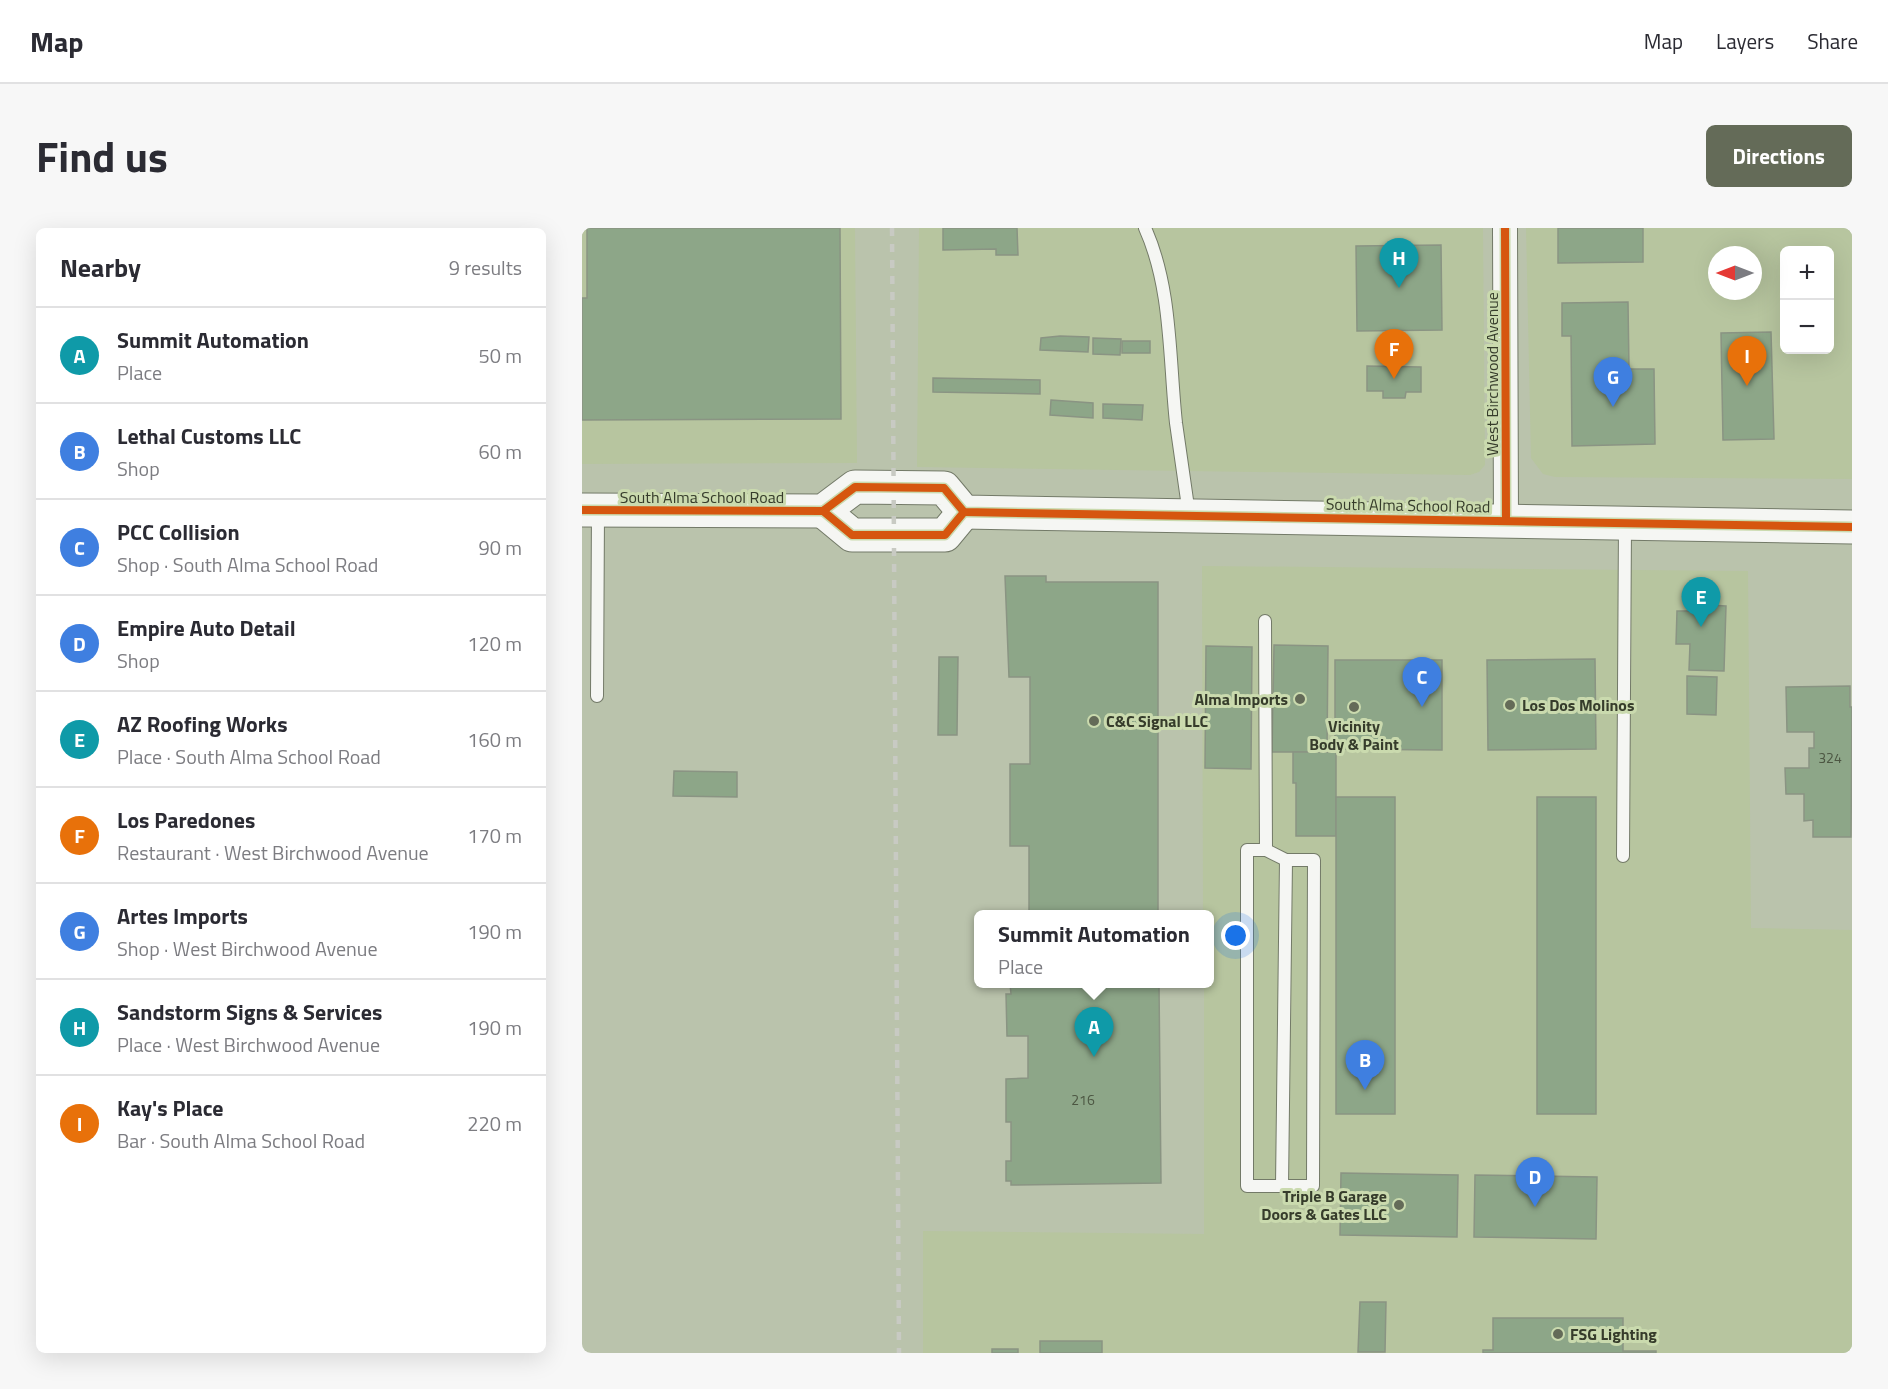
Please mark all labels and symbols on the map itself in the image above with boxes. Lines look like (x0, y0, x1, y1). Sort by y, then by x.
pin: H (1380, 238, 1418, 288)
north arrow (1708, 246, 1762, 300)
street label: West Birchwood Avenue (1480, 292, 1504, 456)
pin: F (1374, 330, 1414, 379)
pin: I (1728, 336, 1766, 386)
pin: G (1594, 358, 1632, 407)
street label: South Alma School Road (620, 485, 784, 509)
street label: South Alma School Road (1326, 492, 1490, 518)
pin: E (1682, 578, 1720, 627)
pin: C (1402, 658, 1442, 707)
place label: Alma Imports (1194, 687, 1288, 711)
marker: Alma Imports (1293, 692, 1307, 706)
place label: Los Dos Molinos (1522, 693, 1634, 717)
marker: Los Dos Molinos (1503, 698, 1517, 712)
marker: Vicinity Body & Paint (1347, 700, 1361, 714)
place label: C&C Signal LLC (1106, 709, 1208, 733)
marker: C&C Signal LLC (1087, 714, 1101, 728)
place label: Vicinity Body & Paint (1309, 714, 1399, 756)
house number: 324 (1818, 747, 1842, 768)
your location (1221, 921, 1250, 950)
pin: A (1074, 1008, 1114, 1057)
pin: B (1346, 1040, 1384, 1090)
house number: 216 (1071, 1089, 1095, 1110)
pin: D (1516, 1158, 1554, 1207)
place label: Triple B Garage Doors & Gates LLC (1261, 1184, 1387, 1226)
marker: Triple B Garage Doors & Gates LLC (1392, 1198, 1406, 1212)
place label: FSG Lighting (1570, 1322, 1657, 1346)
marker: FSG Lighting (1551, 1327, 1565, 1341)

